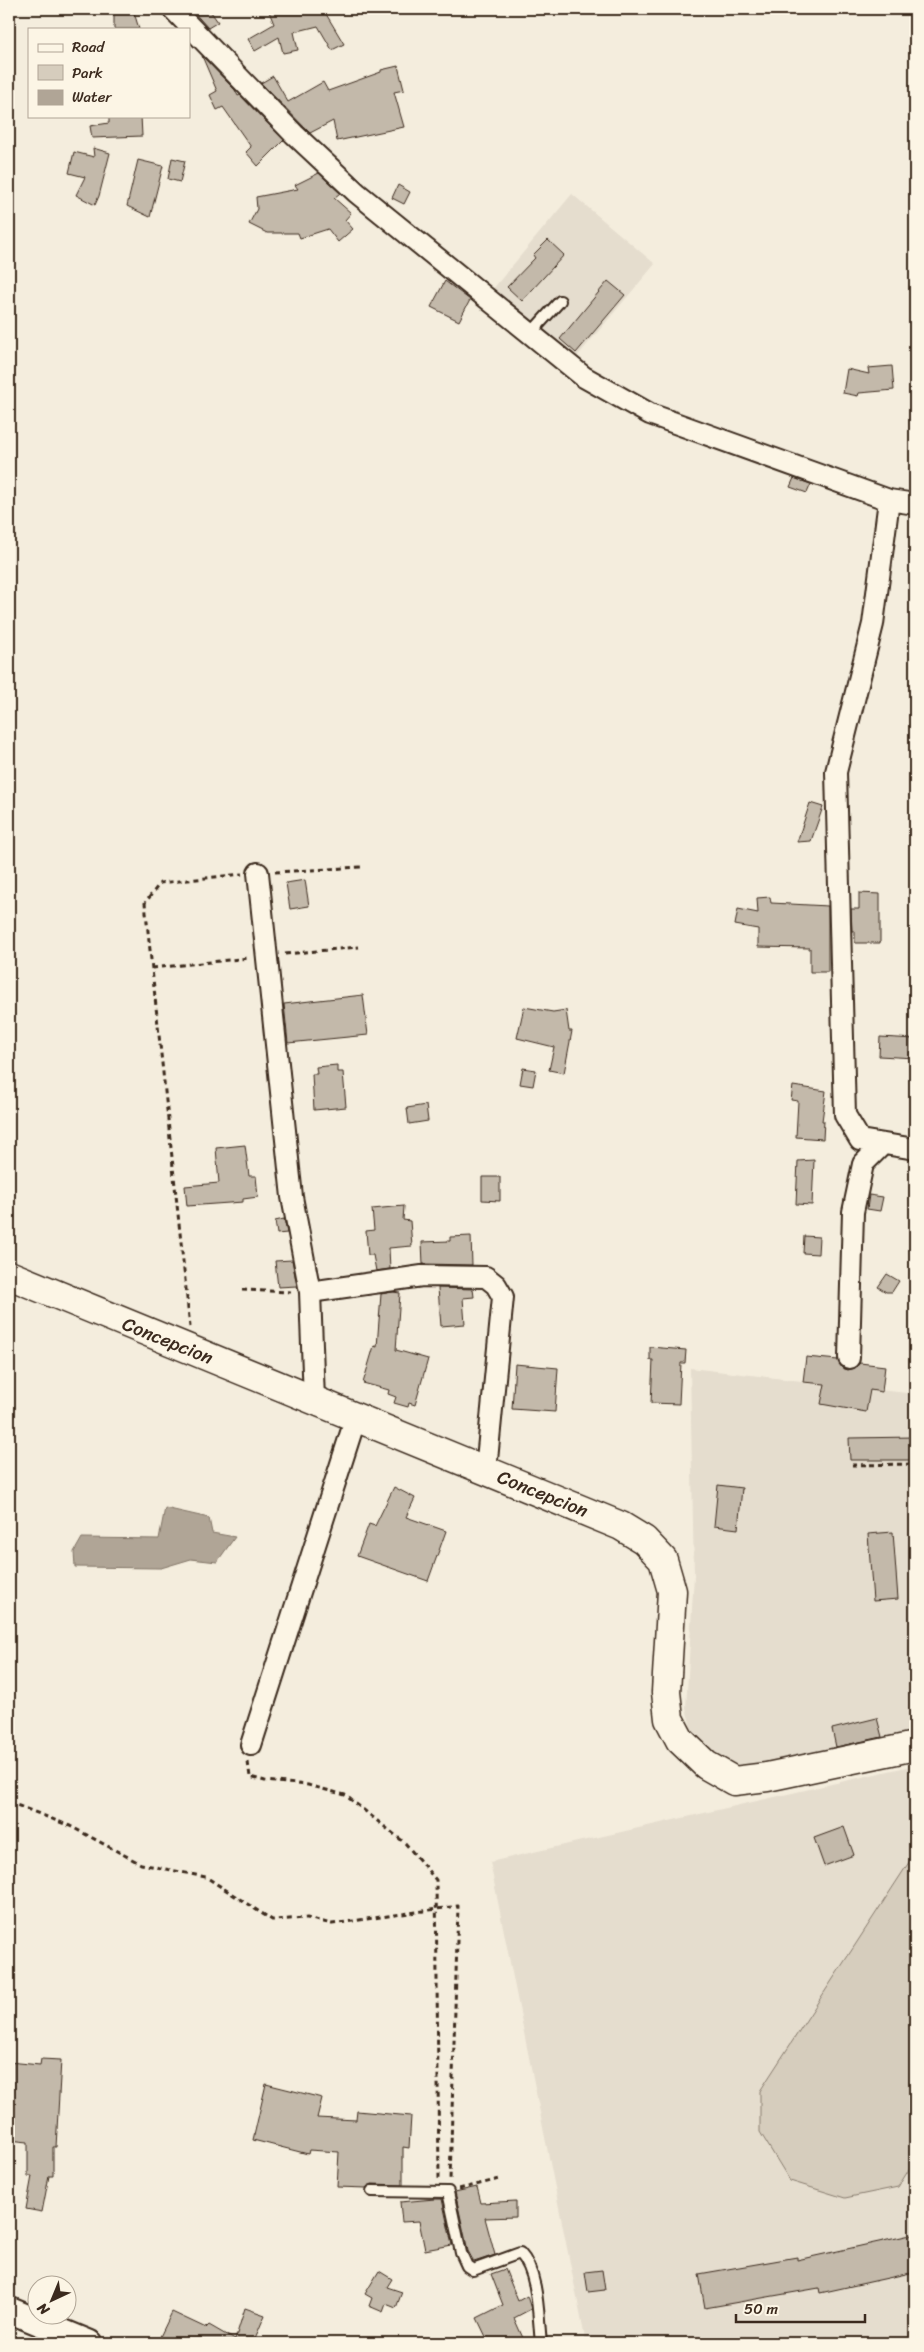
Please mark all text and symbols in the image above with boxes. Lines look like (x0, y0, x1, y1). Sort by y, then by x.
legend (28, 28, 190, 118)
text: Road (72, 34, 105, 60)
text: Park (72, 60, 103, 86)
text: Water (72, 84, 112, 110)
street label: Concepcion (117, 1307, 218, 1374)
street label: Concepcion (492, 1460, 593, 1527)
north arrow (28, 2274, 78, 2324)
scale bar (736, 2292, 865, 2324)
text: N (31, 2296, 56, 2322)
text: 50 m (744, 2296, 779, 2322)

